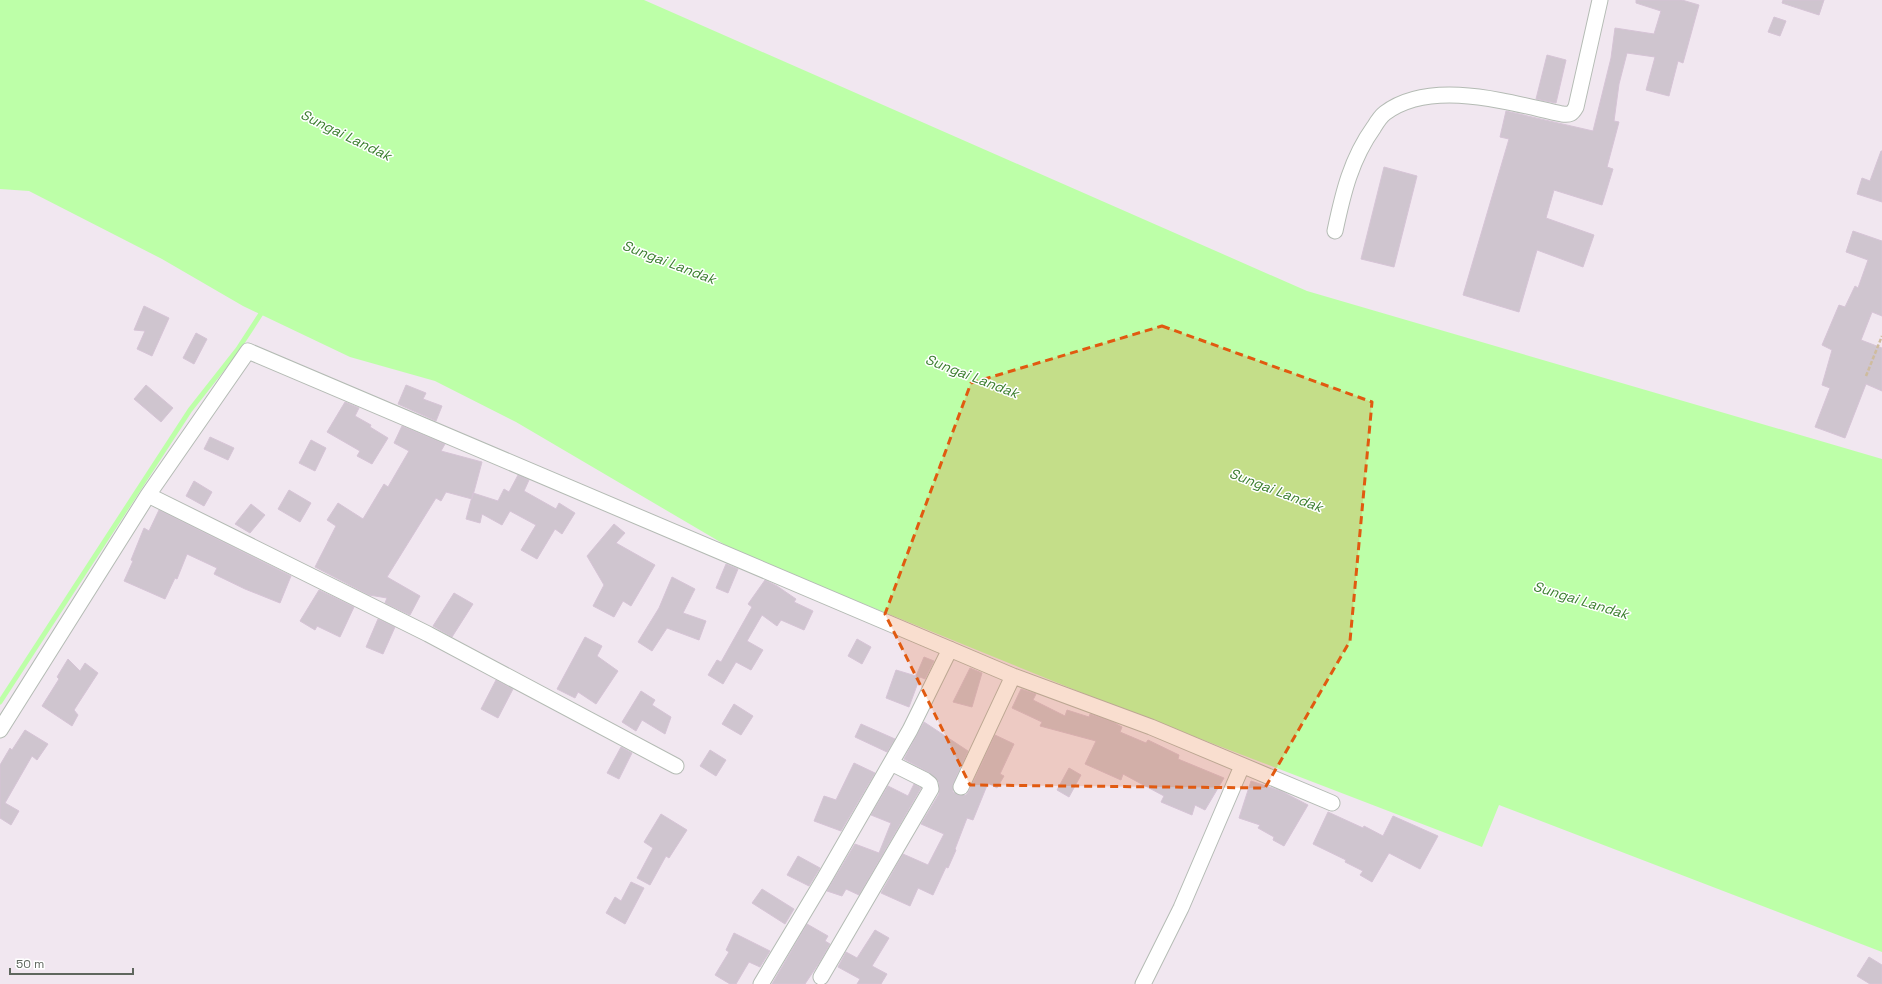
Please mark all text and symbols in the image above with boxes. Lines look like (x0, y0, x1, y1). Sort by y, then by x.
water label: Sungai Landak (298, 105, 396, 165)
water label: Sungai Landak (620, 236, 720, 289)
water label: Sungai Landak (923, 350, 1023, 403)
water label: Sungai Landak (1227, 464, 1327, 517)
water label: Sungai Landak (1531, 577, 1632, 623)
scale bar (10, 950, 133, 976)
text: 50 m (16, 956, 44, 972)

